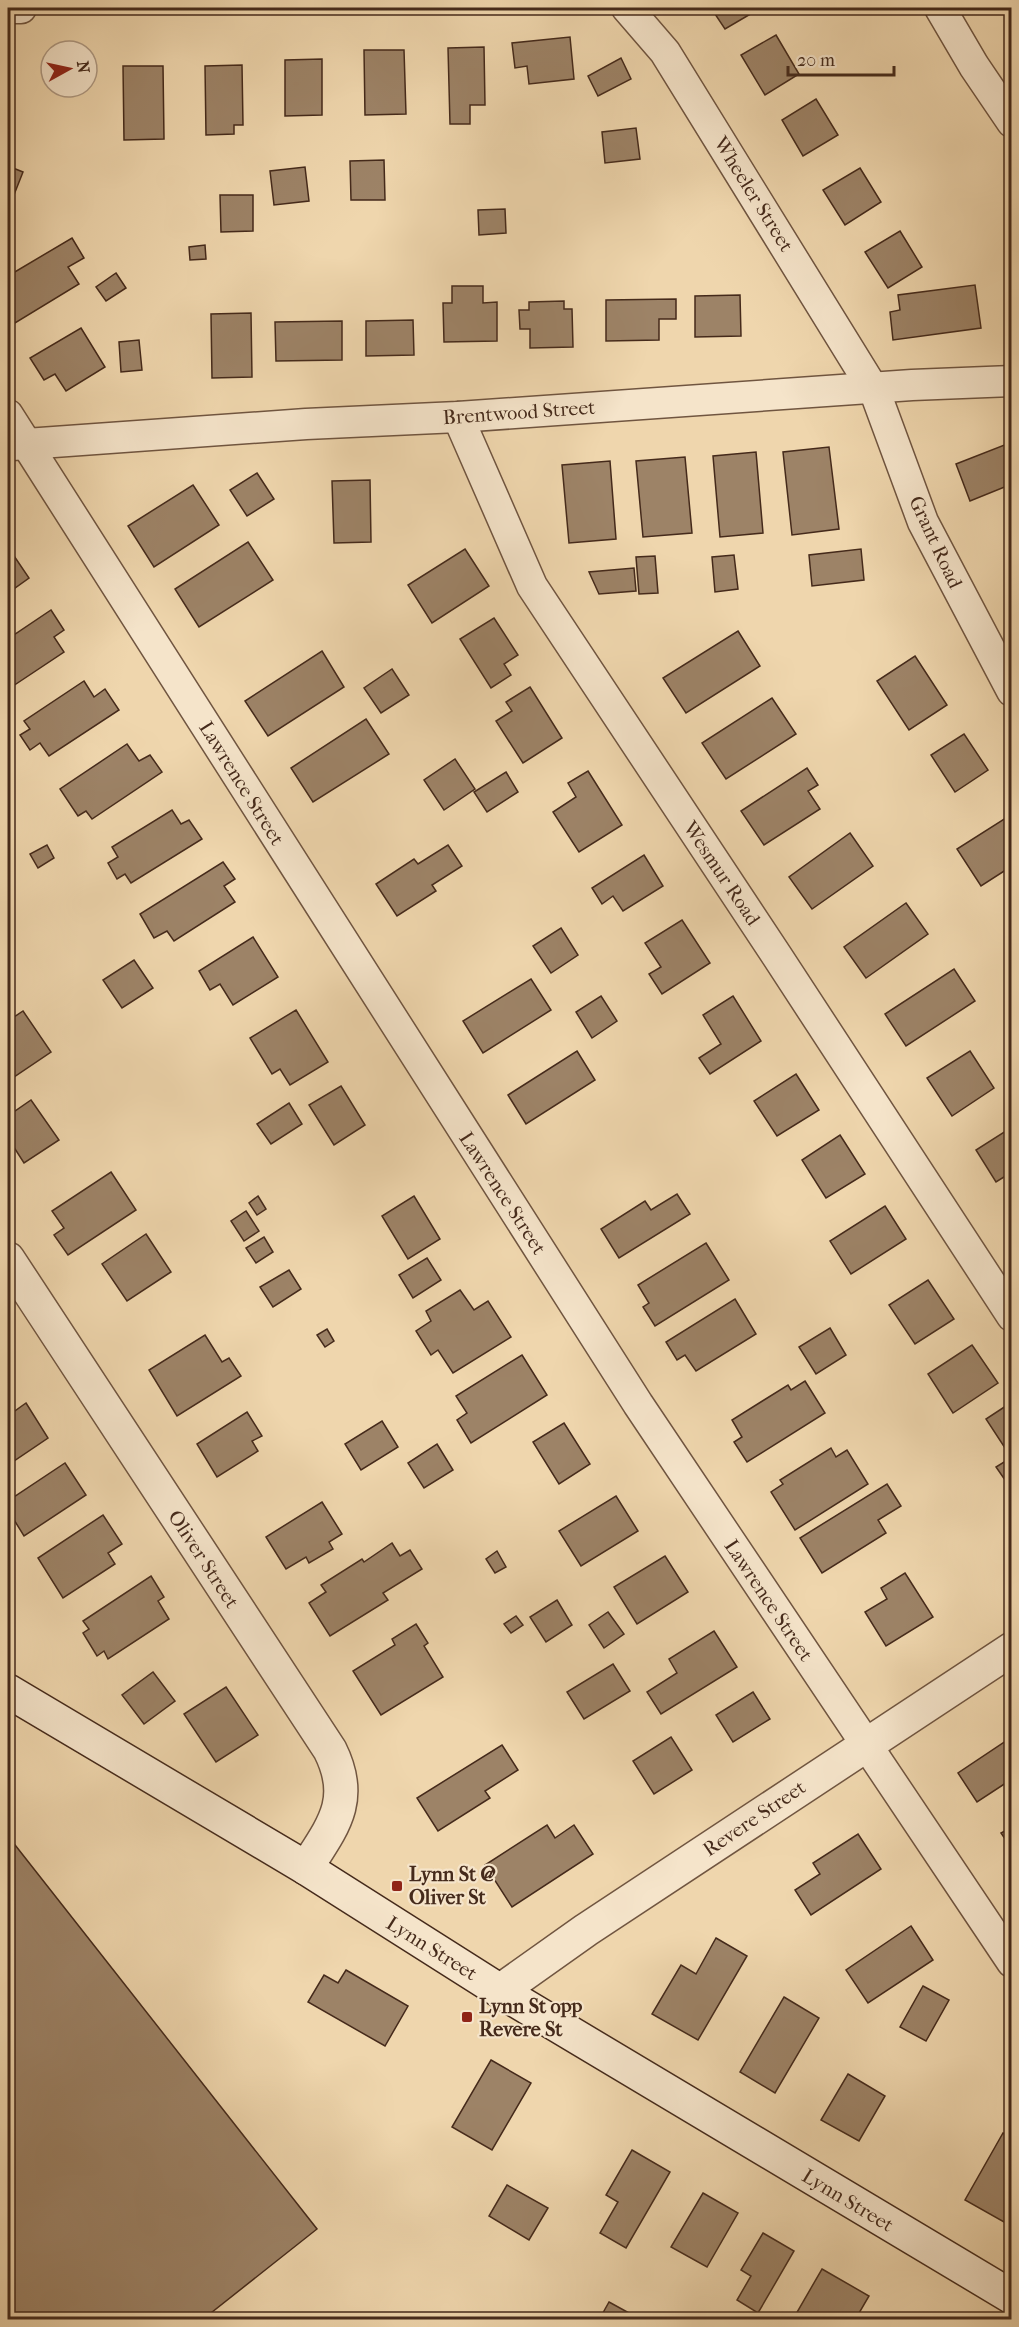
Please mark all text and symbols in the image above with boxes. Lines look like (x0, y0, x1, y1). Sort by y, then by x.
north arrow (39, 39, 99, 99)
scale bar (788, 39, 894, 77)
text: 20 m (797, 50, 835, 71)
text: N (73, 60, 94, 75)
street label: Wheeler Street (709, 132, 798, 256)
street label: Brentwood Street (442, 396, 596, 429)
street label: Grant Road (904, 492, 967, 593)
street label: Lawrence Street (194, 717, 289, 849)
street label: Wesmur Road (678, 816, 765, 931)
street label: Lawrence Street (454, 1128, 551, 1259)
street label: Oliver Street (163, 1506, 244, 1613)
street label: Lawrence Street (719, 1535, 818, 1665)
street label: Revere Street (699, 1776, 810, 1861)
place label: Lynn St @ Oliver St (409, 1863, 495, 1909)
marker: Lynn St @ Oliver St (390, 1879, 404, 1893)
street label: Lynn Street (382, 1912, 481, 1985)
place label: Lynn St opp Revere St (479, 1995, 582, 2041)
marker: Lynn St opp Revere St (460, 2010, 474, 2024)
street label: Lynn Street (798, 2164, 898, 2237)

